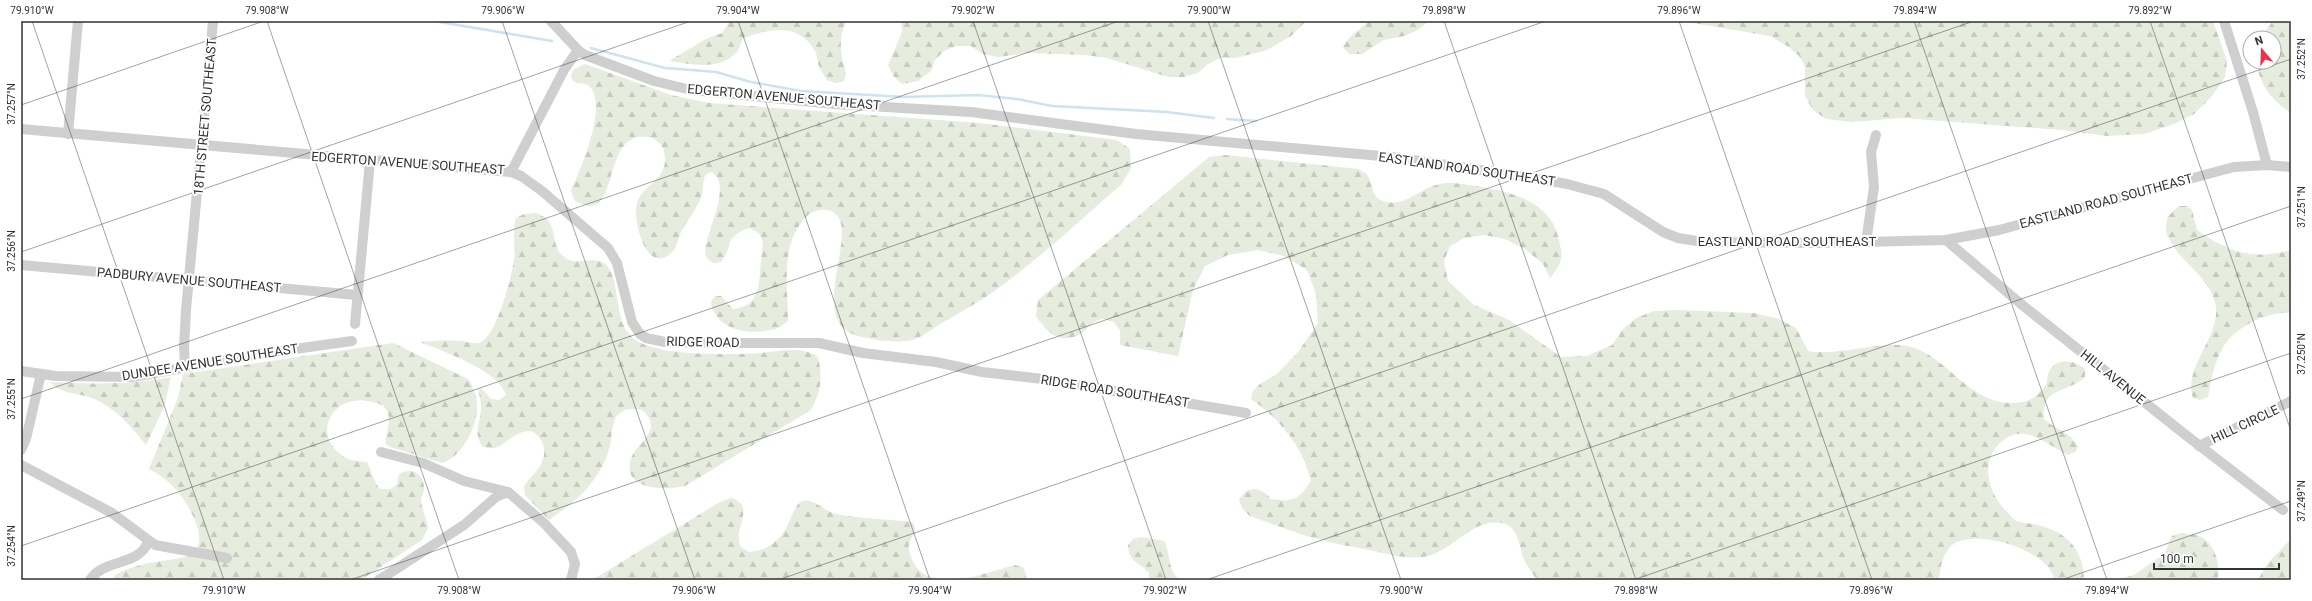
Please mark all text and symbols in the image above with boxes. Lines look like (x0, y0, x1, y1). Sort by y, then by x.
text: 79.910°W (10, 5, 54, 16)
text: 79.908°W (245, 5, 289, 16)
text: 79.906°W (481, 5, 525, 16)
text: 79.904°W (716, 5, 760, 16)
text: 79.902°W (951, 5, 995, 16)
text: 79.900°W (1187, 5, 1231, 16)
text: 79.898°W (1422, 5, 1466, 16)
text: 79.896°W (1657, 5, 1701, 16)
text: 79.894°W (1893, 5, 1937, 16)
text: 79.892°W (2128, 5, 2172, 16)
north arrow (2242, 30, 2282, 70)
text: N (2253, 34, 2265, 48)
street label: 18TH STREET SOUTHEAST (191, 38, 219, 196)
text: 37.252°N (2296, 38, 2307, 80)
street label: EDGERTON AVENUE SOUTHEAST (687, 81, 882, 113)
text: 37.257°N (6, 83, 17, 125)
street label: EDGERTON AVENUE SOUTHEAST (311, 149, 506, 177)
street label: EASTLAND ROAD SOUTHEAST (1378, 149, 1557, 189)
street label: EASTLAND ROAD SOUTHEAST (2018, 171, 2194, 231)
text: 37.251°N (2296, 186, 2307, 228)
text: 37.256°N (6, 230, 17, 272)
street label: EASTLAND ROAD SOUTHEAST (1698, 234, 1876, 249)
street label: PADBURY AVENUE SOUTHEAST (96, 264, 282, 296)
text: 37.250°N (2296, 333, 2307, 375)
street label: RIDGE ROAD (666, 334, 740, 350)
street label: DUNDEE AVENUE SOUTHEAST (121, 341, 299, 383)
street label: HILL AVENUE (2078, 346, 2148, 408)
street label: RIDGE ROAD SOUTHEAST (1040, 372, 1191, 410)
text: 37.255°N (6, 378, 17, 420)
street label: HILL CIRCLE (2209, 402, 2281, 446)
text: 37.249°N (2296, 480, 2307, 522)
text: 37.254°N (6, 525, 17, 567)
scale bar (2154, 545, 2279, 571)
text: 100 m (2160, 552, 2194, 566)
text: 79.910°W (202, 585, 246, 596)
text: 79.908°W (437, 585, 481, 596)
text: 79.906°W (672, 585, 716, 596)
text: 79.904°W (908, 585, 952, 596)
text: 79.902°W (1143, 585, 1187, 596)
text: 79.900°W (1379, 585, 1423, 596)
text: 79.898°W (1614, 585, 1658, 596)
text: 79.896°W (1849, 585, 1893, 596)
text: 79.894°W (2085, 585, 2129, 596)

